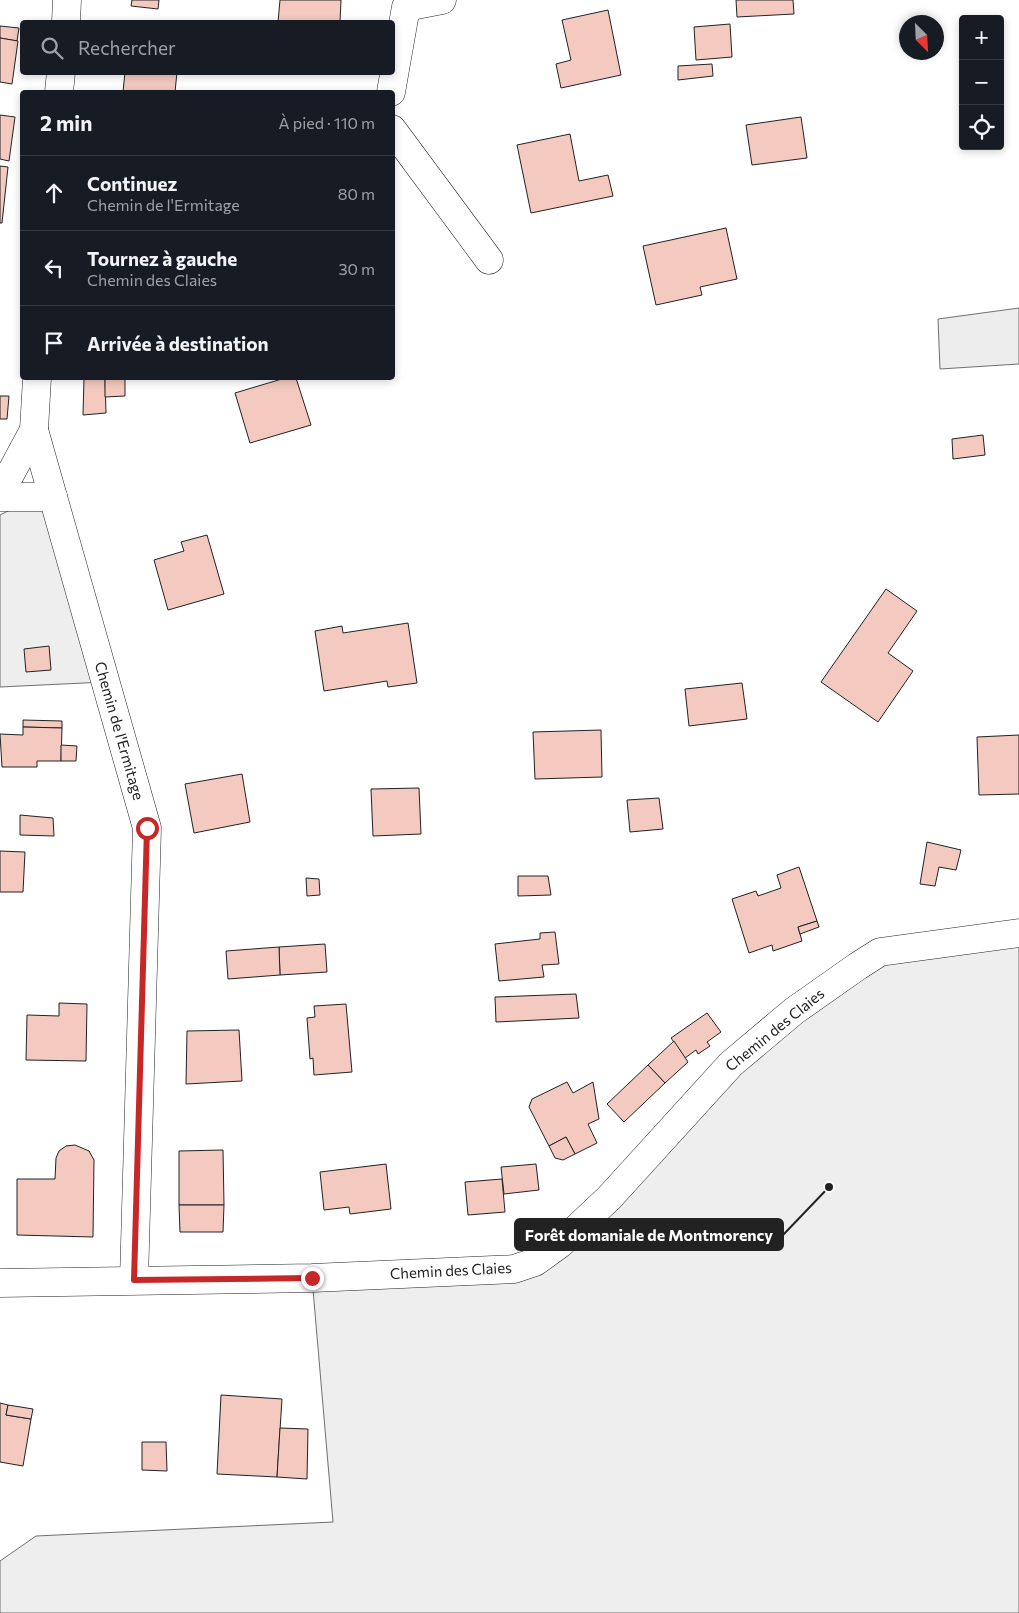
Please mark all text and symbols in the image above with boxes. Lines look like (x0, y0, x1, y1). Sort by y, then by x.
north arrow (899, 15, 944, 60)
map controls (959, 15, 1004, 150)
button: + (959, 15, 1004, 60)
search box (20, 20, 395, 75)
icon: search (38, 34, 66, 62)
text: Rechercher (78, 36, 176, 59)
button: − (959, 60, 1004, 105)
button: locate (959, 105, 1004, 150)
text: 2 min (40, 110, 92, 135)
text: À pied · 110 m (279, 113, 375, 132)
text: Continuez (87, 172, 177, 195)
icon: ahead (40, 179, 68, 207)
text: 80 m (338, 184, 375, 203)
text: Chemin de l'Ermitage (87, 195, 240, 214)
text: Tournez à gauche (87, 247, 237, 270)
icon: left (40, 254, 68, 282)
text: 30 m (338, 259, 375, 278)
text: Chemin des Claies (87, 270, 217, 289)
icon: arrive (40, 329, 68, 357)
text: Arrivée à destination (87, 332, 269, 355)
street label: Chemin de l'Ermitage (92, 659, 148, 802)
route start (136, 817, 159, 840)
street label: Chemin des Claies (721, 984, 828, 1075)
callout: Forêt domaniale de Montmorency (515, 1219, 783, 1250)
text: Forêt domaniale de Montmorency (525, 1225, 773, 1244)
street label: Chemin des Claies (390, 1258, 512, 1282)
route end (301, 1267, 324, 1290)

